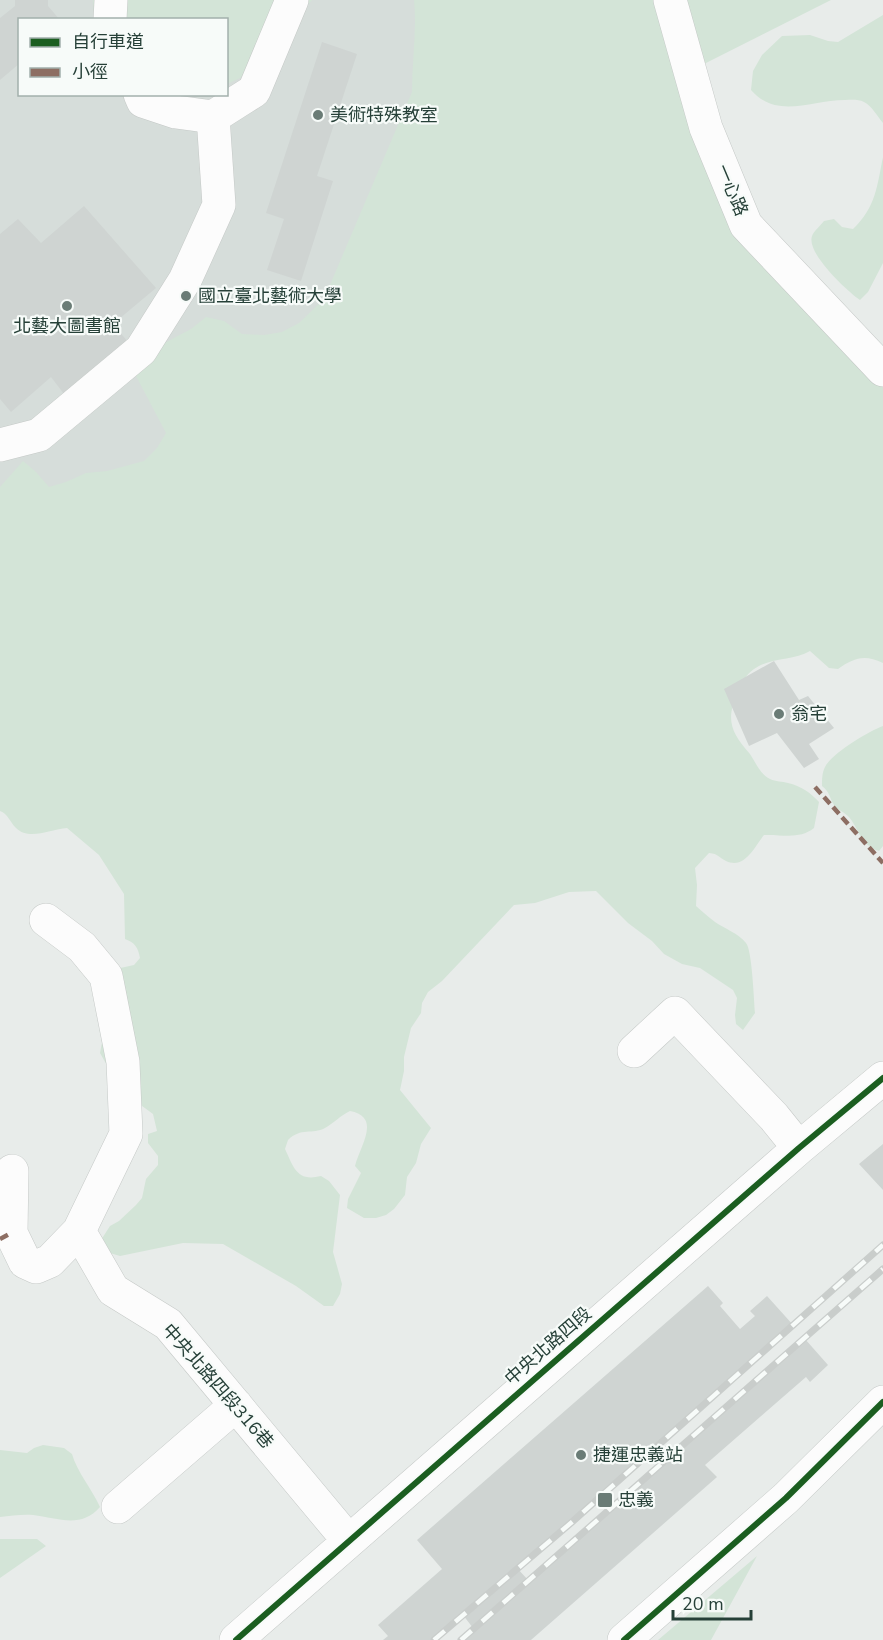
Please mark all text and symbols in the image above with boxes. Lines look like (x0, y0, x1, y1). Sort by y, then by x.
legend (18, 18, 228, 96)
text: 自行車道 (72, 30, 144, 54)
text: 小徑 (72, 60, 108, 84)
place label: 美術特殊教室 (330, 103, 438, 127)
marker: 美術特殊教室 (311, 108, 325, 122)
street label: 一心路 (710, 160, 754, 220)
place label: 國立臺北藝術大學 (198, 284, 342, 308)
marker: 國立臺北藝術大學 (179, 289, 193, 303)
marker: 北藝大圖書館 (60, 299, 74, 313)
place label: 北藝大圖書館 (13, 314, 121, 338)
place label: 翁宅 (791, 702, 827, 726)
marker: 翁宅 (772, 707, 786, 721)
street label: 中央北路四段 (499, 1302, 597, 1390)
street label: 中央北路四段316巷 (157, 1318, 279, 1454)
place label: 捷運忠義站 (593, 1443, 683, 1467)
marker: 捷運忠義站 (574, 1448, 588, 1462)
place label: 忠義 (618, 1488, 654, 1512)
marker: 忠義 (596, 1491, 614, 1509)
scale bar (673, 1583, 751, 1621)
text: 20 m (682, 1592, 724, 1616)

